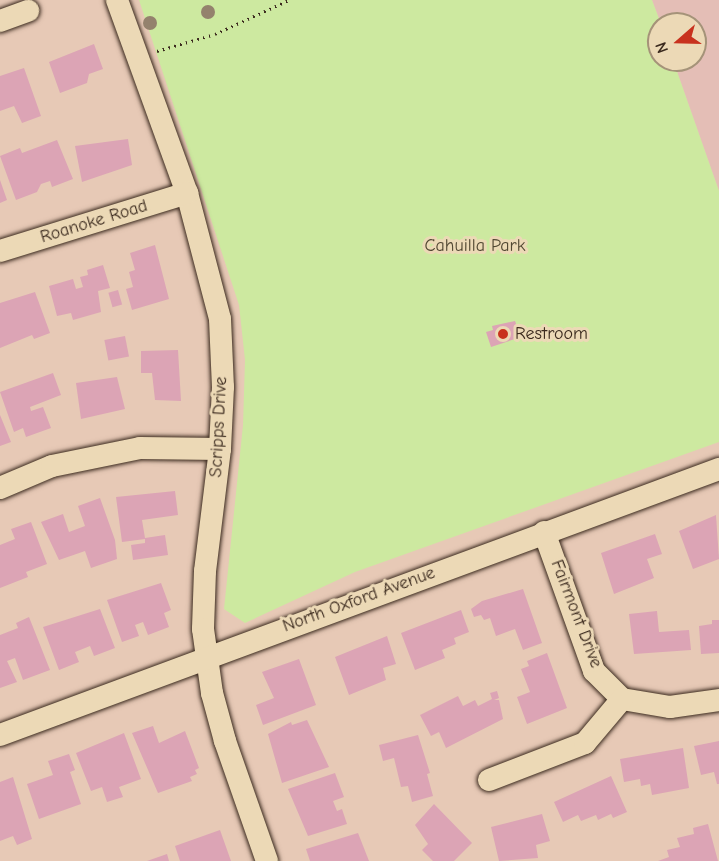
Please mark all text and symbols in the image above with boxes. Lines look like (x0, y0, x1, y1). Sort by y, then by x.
north arrow (647, 12, 707, 72)
text: N (652, 39, 672, 55)
street label: Roanoke Road (38, 195, 150, 249)
park label: Cahuilla Park (425, 235, 525, 257)
place label: Restroom (515, 323, 588, 345)
marker: Restroom (496, 327, 510, 341)
street label: Scripps Drive (206, 376, 232, 478)
street label: Fairmont Drive (545, 557, 607, 671)
street label: North Oxford Avenue (280, 562, 438, 638)

